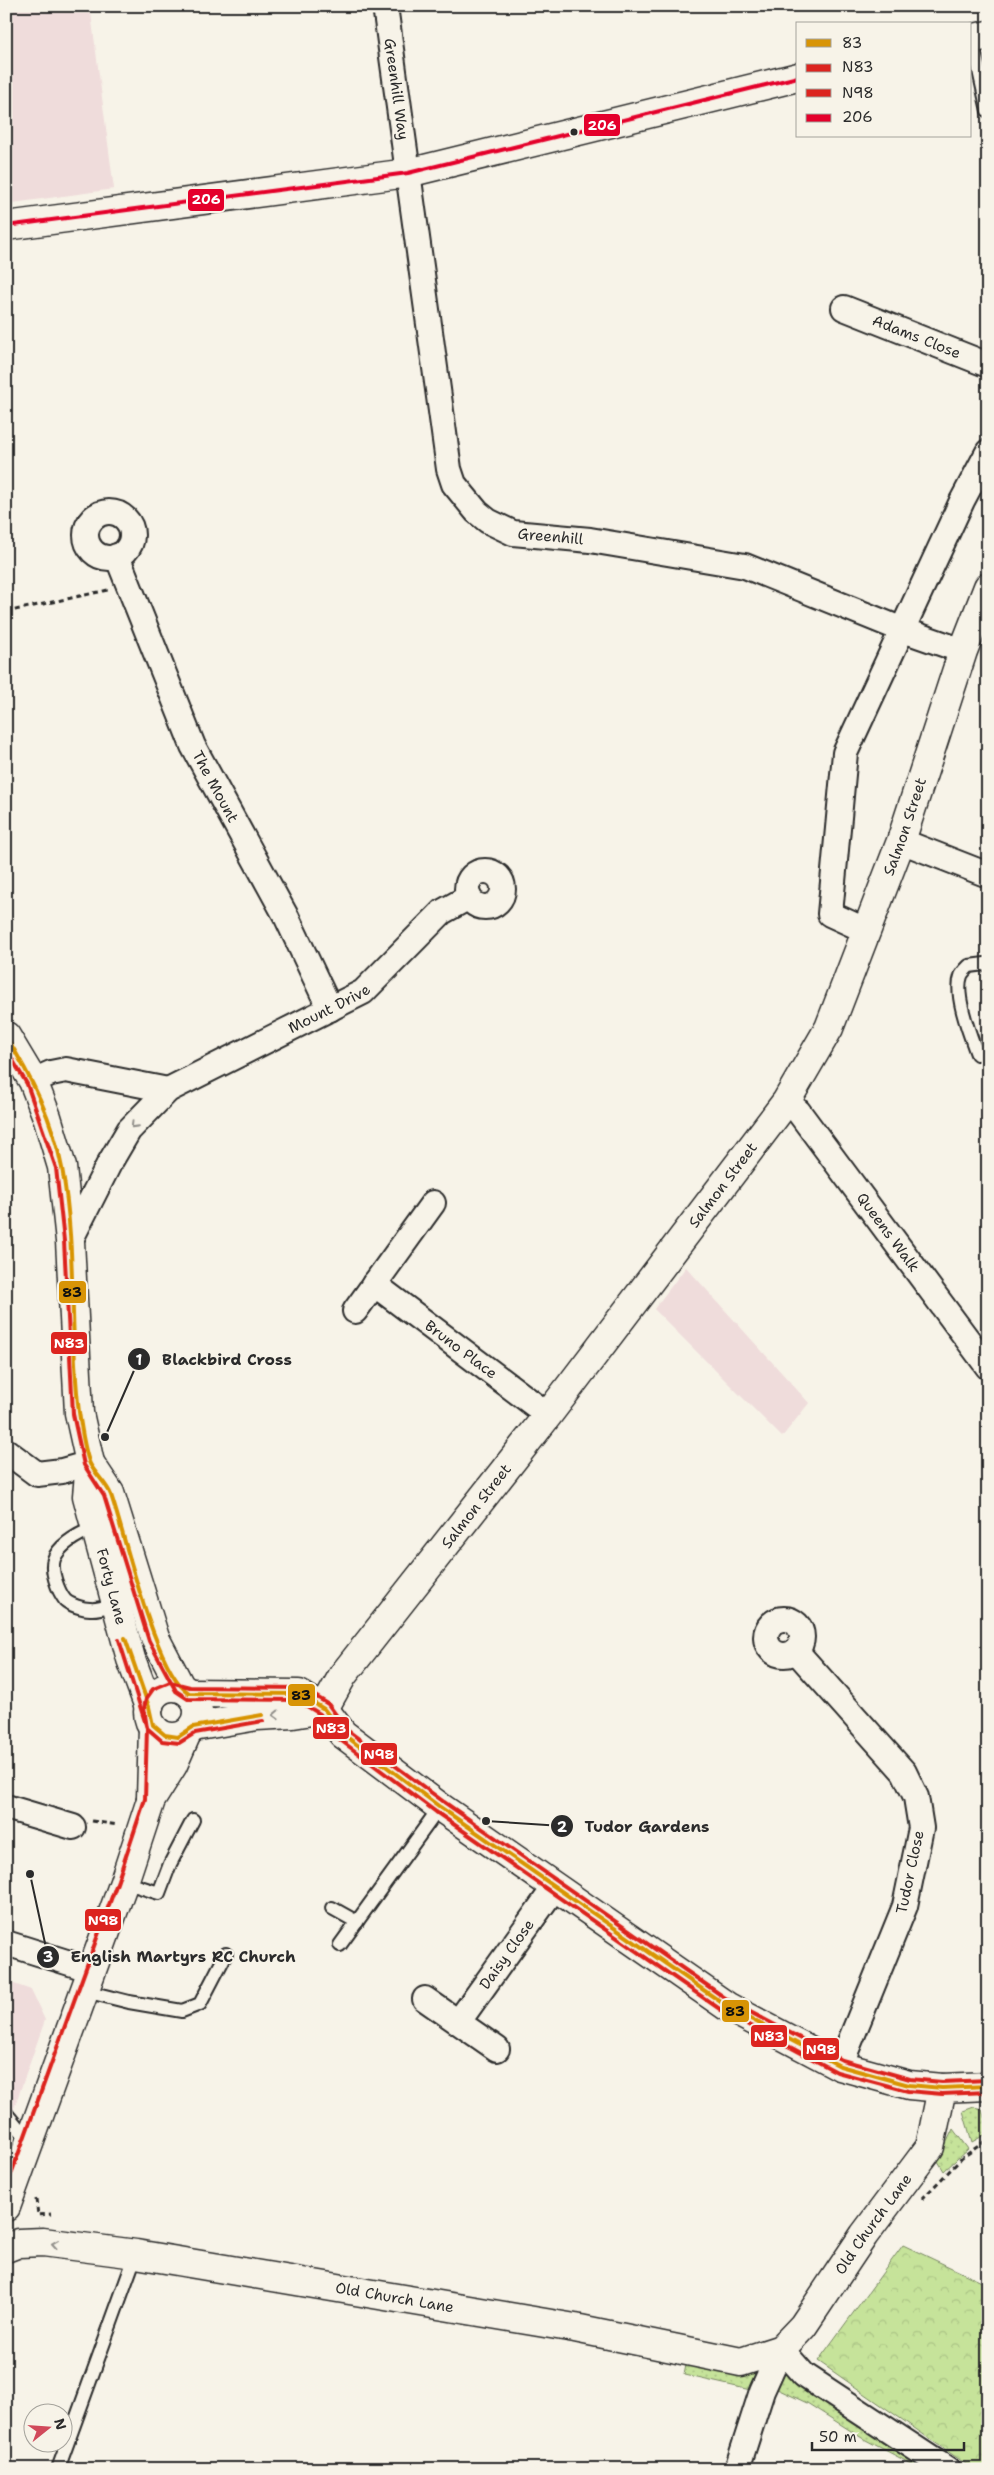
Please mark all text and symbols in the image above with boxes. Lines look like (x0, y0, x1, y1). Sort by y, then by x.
legend (796, 22, 972, 138)
text: 83 (842, 33, 862, 53)
street label: Greenhill Way (380, 37, 413, 141)
text: N83 (842, 57, 874, 77)
text: N98 (842, 83, 874, 103)
text: 206 (842, 107, 873, 127)
line badge: 206 (583, 113, 621, 137)
text: 206 (587, 116, 617, 134)
unlabelled marker (569, 127, 579, 137)
line badge: 206 (187, 188, 225, 212)
text: 206 (191, 190, 221, 208)
street label: Adams Close (869, 310, 964, 363)
street label: Greenhill (517, 523, 585, 549)
street label: The Mount (187, 747, 243, 826)
street label: Salmon Street (879, 775, 931, 879)
street label: Mount Drive (285, 980, 375, 1038)
one-way arrow (131, 1119, 140, 1128)
street label: Salmon Street (684, 1138, 762, 1232)
street label: Queens Walk (852, 1189, 924, 1276)
line badge: 83 (58, 1280, 87, 1304)
text: 83 (62, 1283, 82, 1301)
street label: Bruno Place (421, 1316, 501, 1383)
line badge: N83 (50, 1331, 88, 1355)
text: N83 (54, 1334, 84, 1352)
callout: Blackbird Cross (127, 1344, 302, 1375)
text: Blackbird Cross (162, 1349, 292, 1370)
text: 1 (136, 1350, 143, 1370)
street label: Salmon Street (437, 1460, 516, 1552)
street label: Forty Lane (92, 1546, 131, 1627)
line badge: 83 (287, 1683, 316, 1707)
text: 83 (291, 1686, 311, 1704)
one-way arrow (272, 1710, 280, 1720)
line badge: N83 (312, 1716, 350, 1740)
text: N83 (316, 1719, 346, 1737)
line badge: N98 (360, 1742, 398, 1766)
text: N98 (364, 1745, 394, 1763)
callout: Tudor Gardens (550, 1811, 720, 1842)
text: Tudor Gardens (584, 1816, 710, 1837)
text: 2 (557, 1817, 568, 1837)
street label: Tudor Close (891, 1828, 929, 1916)
line badge: N98 (84, 1908, 122, 1932)
text: N98 (88, 1911, 118, 1929)
street label: Daisy Close (475, 1915, 539, 1993)
callout: English Martyrs RC Church (35, 1941, 305, 1972)
text: English Martyrs RC Church (70, 1946, 296, 1967)
text: 3 (43, 1947, 53, 1967)
line badge: 83 (721, 1999, 750, 2023)
text: 83 (725, 2002, 745, 2020)
line badge: N83 (750, 2024, 788, 2048)
text: N83 (754, 2027, 784, 2045)
line badge: N98 (802, 2037, 840, 2061)
text: N98 (806, 2040, 836, 2058)
street label: Old Church Lane (830, 2170, 916, 2279)
one-way arrow (51, 2239, 59, 2250)
street label: Old Church Lane (334, 2278, 455, 2317)
north arrow (22, 2402, 72, 2452)
text: N (50, 2416, 71, 2432)
scale bar (812, 2420, 964, 2452)
text: 50 m (819, 2427, 857, 2447)

